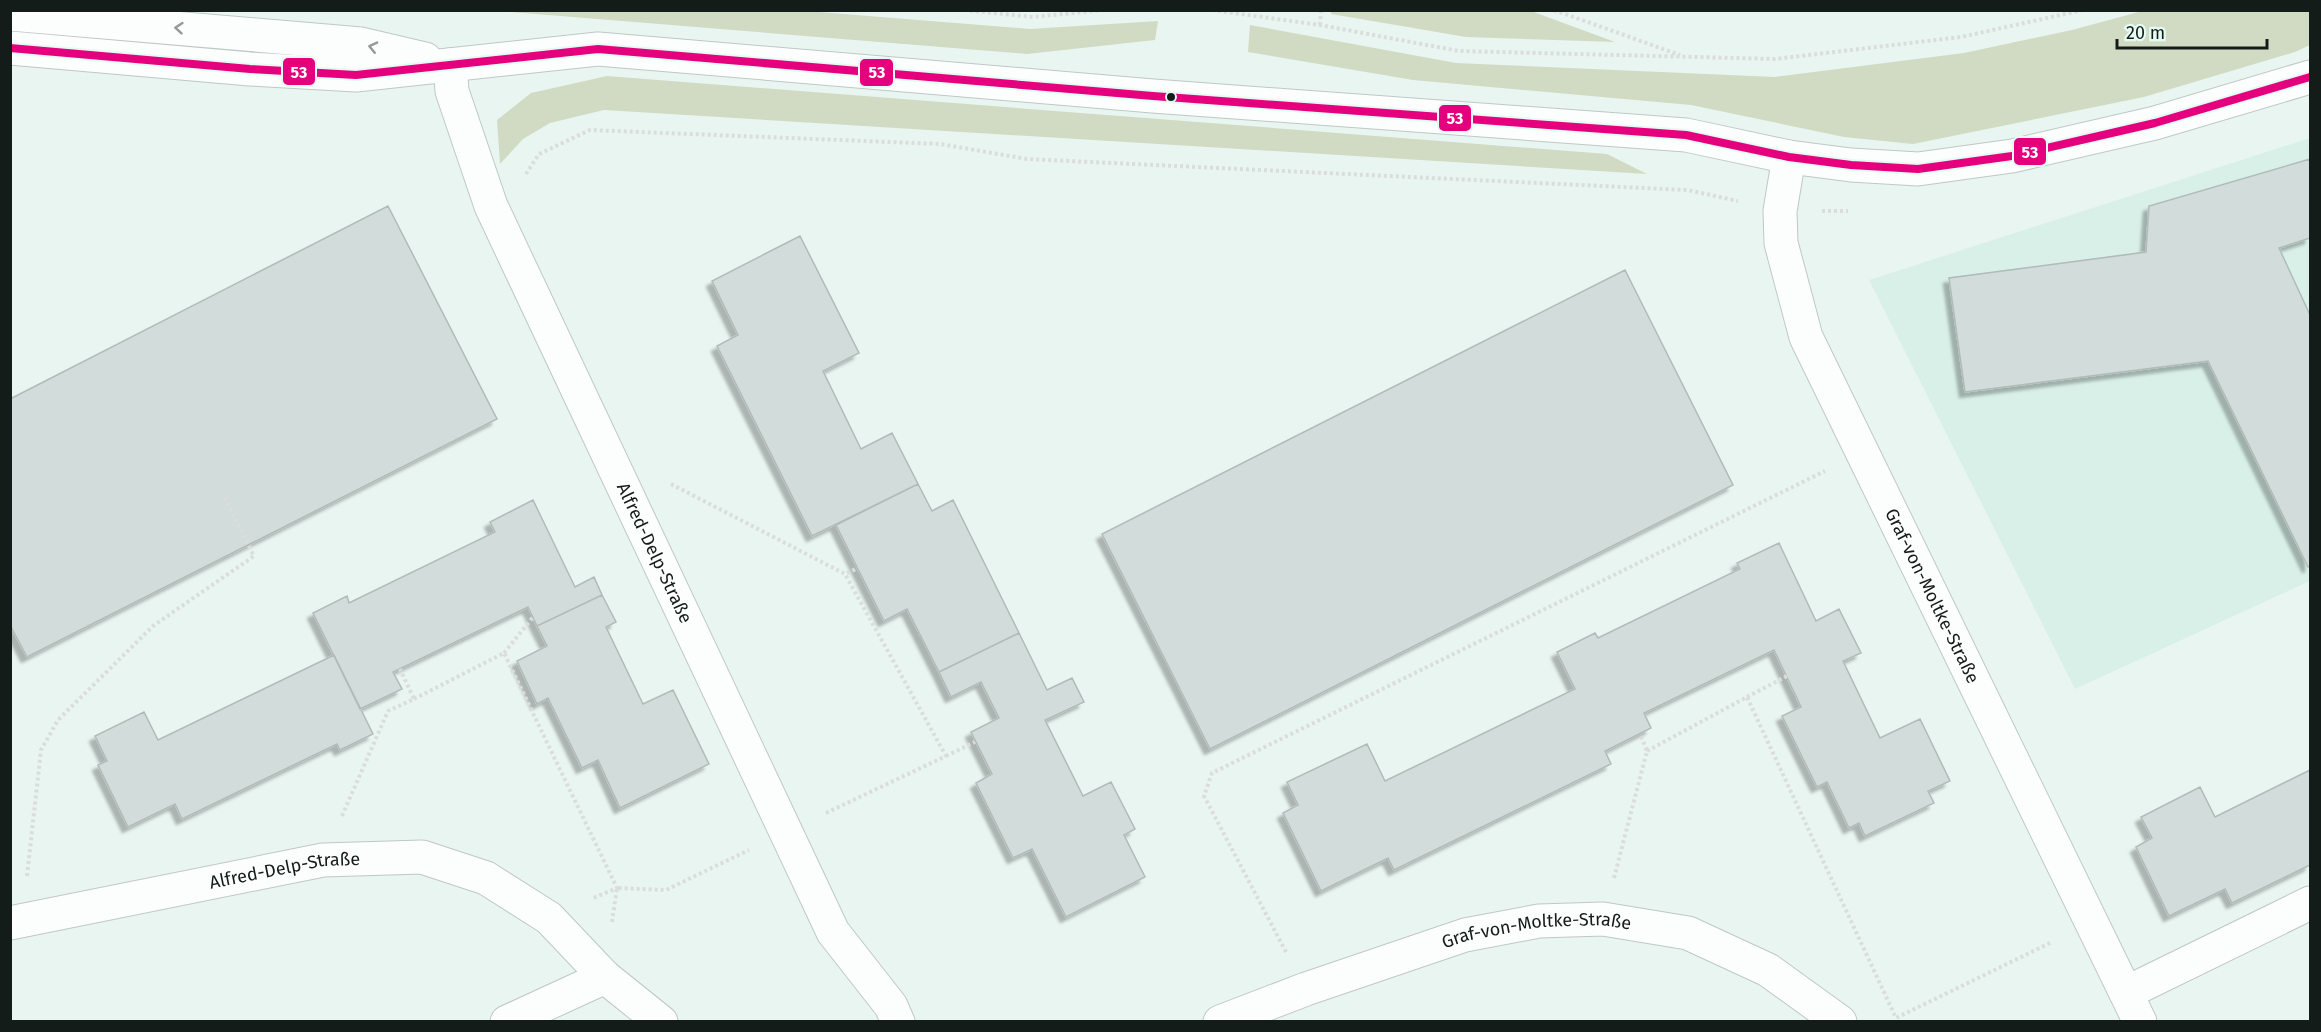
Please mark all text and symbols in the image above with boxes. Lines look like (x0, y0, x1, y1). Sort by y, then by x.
scale bar (2117, 12, 2267, 50)
one-way arrow (174, 22, 183, 35)
text: 20 m (2126, 22, 2165, 44)
one-way arrow (368, 41, 378, 54)
line badge: 53 (282, 57, 316, 86)
line badge: 53 (859, 58, 894, 87)
text: 53 (291, 63, 307, 82)
text: 53 (869, 63, 885, 82)
unlabelled marker (1165, 91, 1177, 103)
line badge: 53 (1438, 104, 1472, 132)
text: 53 (1447, 109, 1463, 128)
line badge: 53 (2013, 137, 2047, 166)
text: 53 (2022, 143, 2038, 162)
street label: Alfred-Delp-Straße (612, 479, 697, 627)
street label: Graf-von-Moltke-Straße (1880, 505, 1984, 687)
street label: Alfred-Delp-Straße (207, 848, 360, 894)
street label: Graf-von-Moltke-Straße (1439, 908, 1633, 953)

